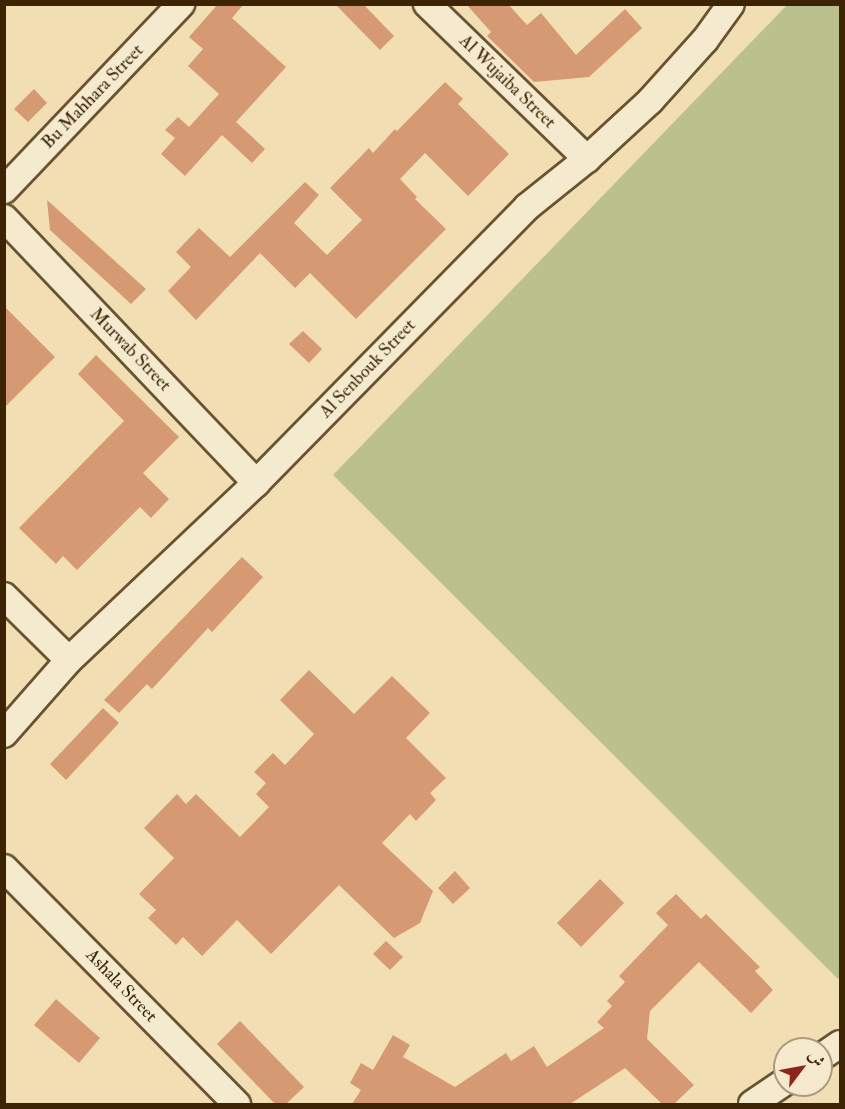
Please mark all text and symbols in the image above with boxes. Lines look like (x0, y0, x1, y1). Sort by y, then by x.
street label: Al Wujaiba Street (454, 31, 560, 133)
street label: Bu Mahhara Street (38, 40, 148, 154)
street label: Murwab Street (85, 304, 175, 396)
street label: Al Senbouk Street (315, 315, 421, 423)
street label: Ashala Street (81, 945, 161, 1027)
north arrow (773, 1037, 833, 1097)
text: ش (804, 1046, 829, 1071)

